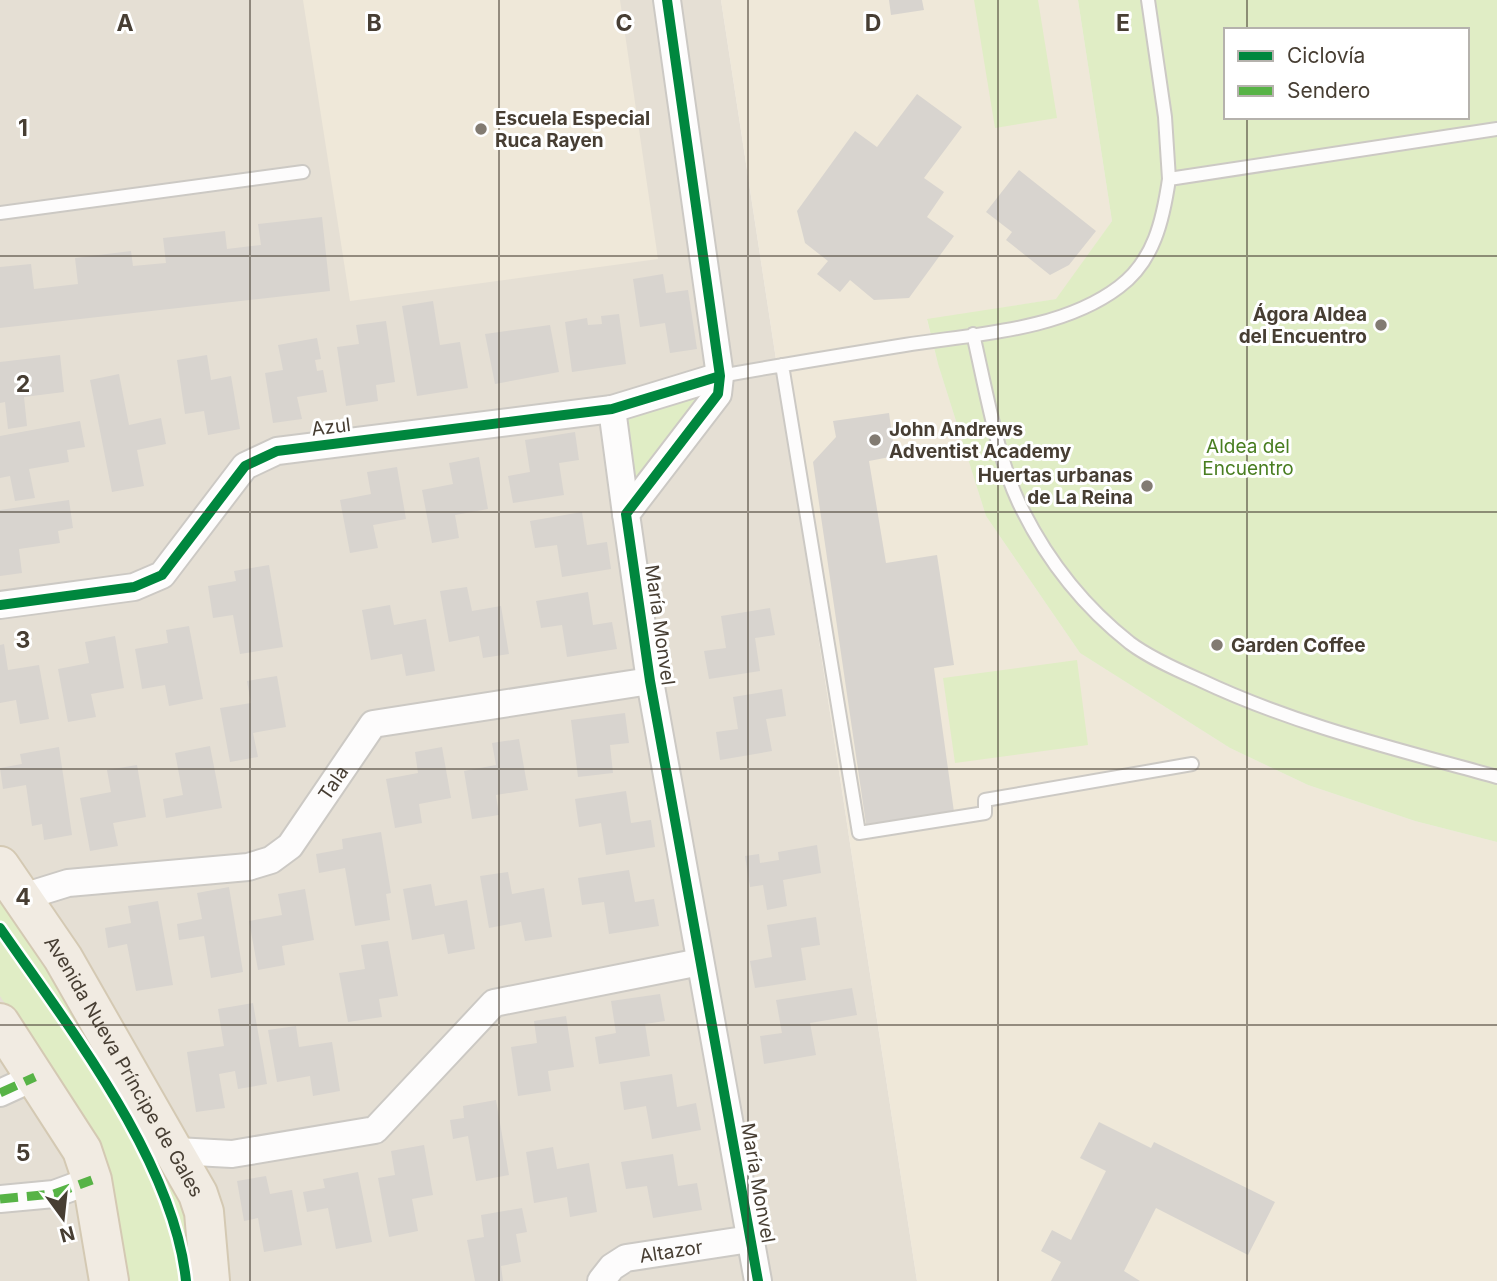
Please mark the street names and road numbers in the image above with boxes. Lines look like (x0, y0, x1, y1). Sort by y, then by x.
street label: Azul (310, 413, 352, 441)
street label: María Monvel (640, 563, 680, 687)
street label: Tala (313, 761, 353, 804)
street label: Avenida Nueva Príncipe de Gales (40, 932, 209, 1201)
street label: María Monvel (736, 1121, 780, 1245)
street label: Altazor (638, 1235, 704, 1267)

